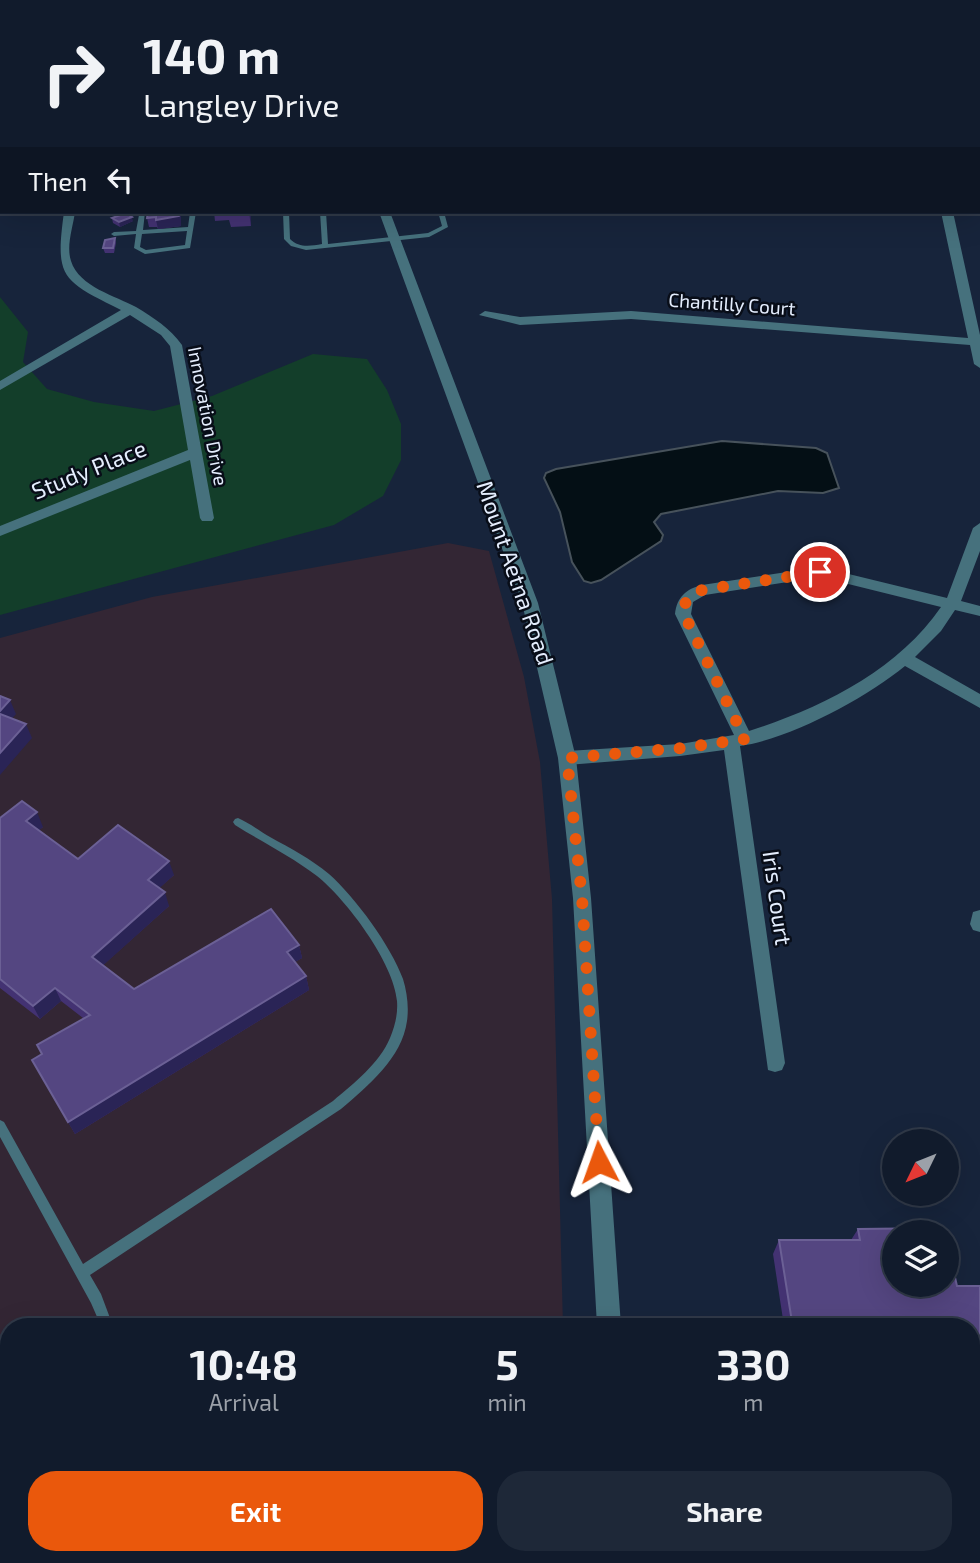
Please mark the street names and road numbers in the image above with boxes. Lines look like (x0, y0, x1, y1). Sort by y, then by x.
street label: Chantilly Court (668, 288, 796, 319)
street label: Innovation Drive (184, 344, 233, 487)
street label: Study Place (27, 433, 150, 505)
street label: Mount Aetna Road (471, 477, 561, 668)
street label: Iris Court (758, 849, 798, 947)

